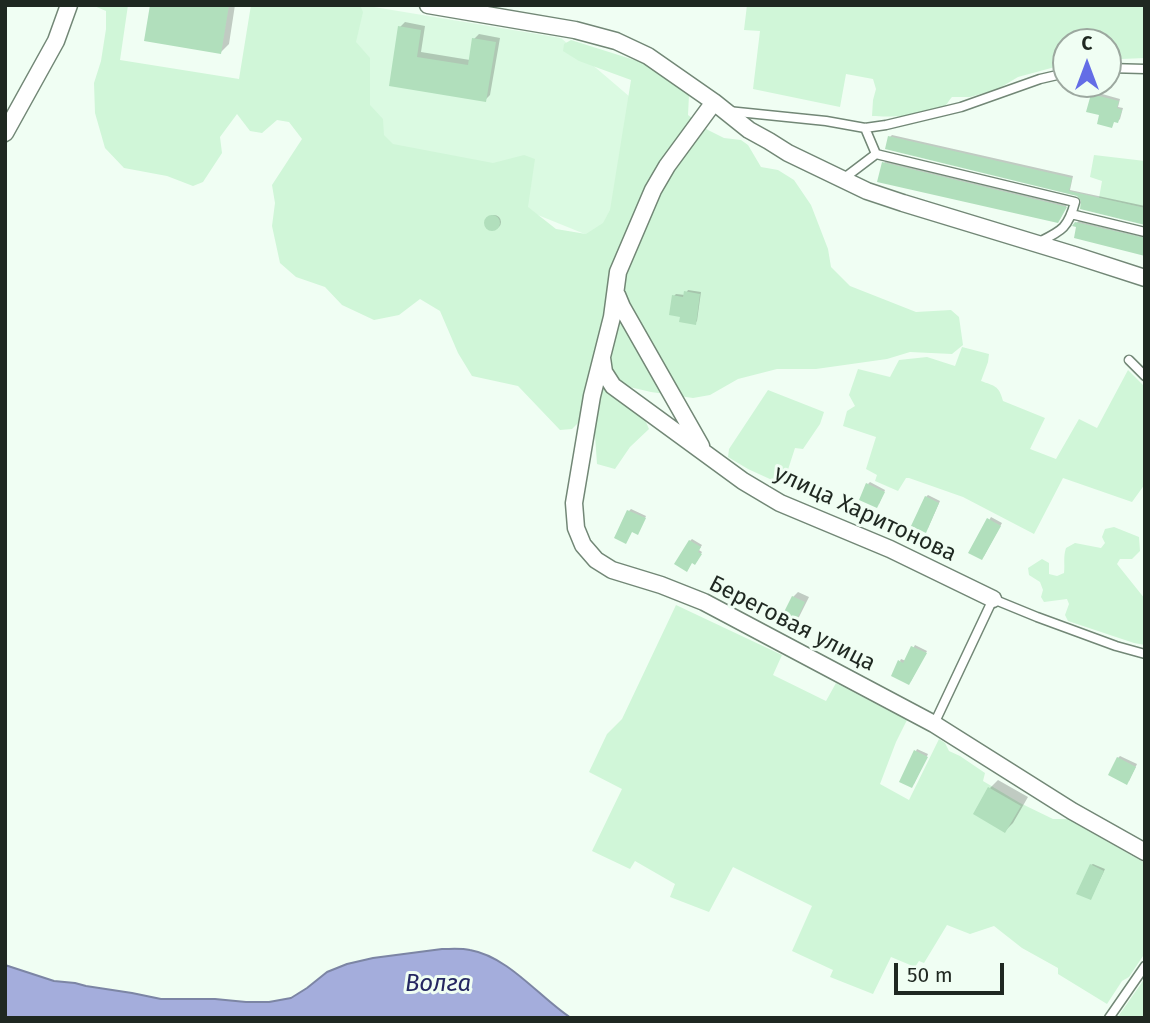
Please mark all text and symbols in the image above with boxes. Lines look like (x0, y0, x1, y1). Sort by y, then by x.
north arrow (1052, 28, 1122, 98)
text: С (1082, 32, 1092, 55)
street label: улица Харитонова (769, 460, 961, 568)
street label: Береговая улица (704, 570, 880, 678)
scale bar (898, 950, 1008, 994)
text: 50 m (907, 962, 953, 988)
water label: Волга (405, 970, 471, 998)

